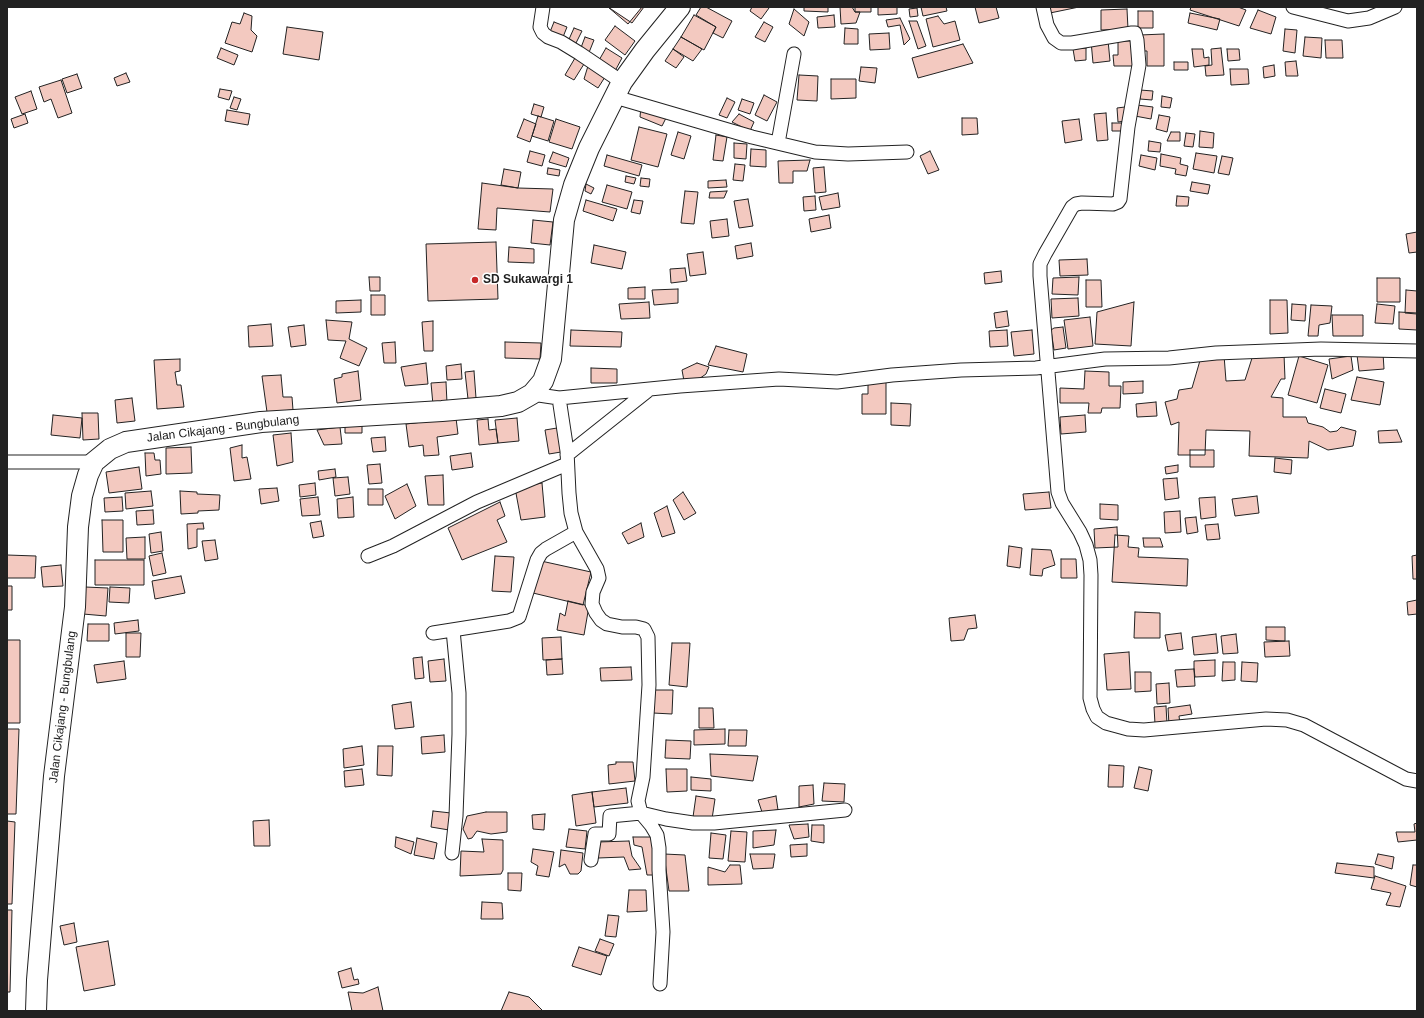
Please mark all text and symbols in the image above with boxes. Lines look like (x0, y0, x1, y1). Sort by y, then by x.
place label: SD Sukawargi 1 (483, 273, 573, 287)
marker: SD Sukawargi 1 (470, 275, 480, 285)
street label: Jalan Cikajang - Bungbulang (146, 413, 300, 445)
street label: Jalan Cikajang - Bungbulang (47, 630, 79, 784)

